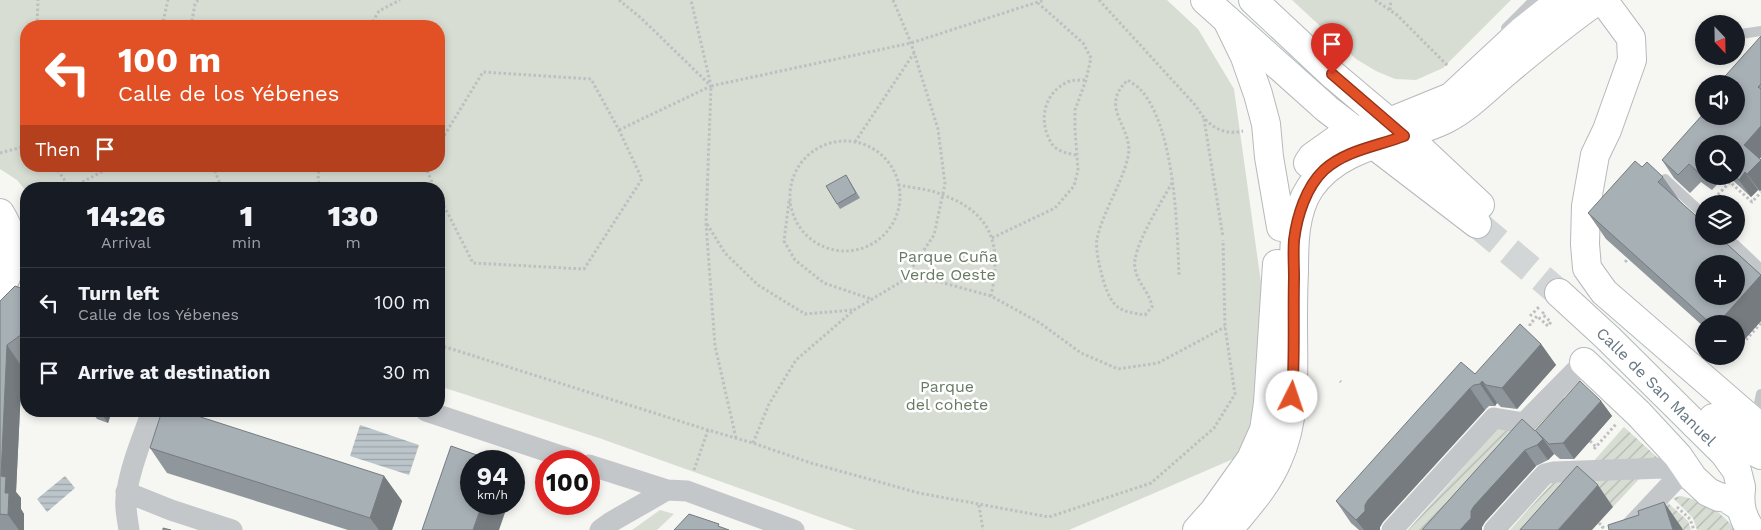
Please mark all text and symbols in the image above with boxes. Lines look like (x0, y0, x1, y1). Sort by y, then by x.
north arrow (1695, 15, 1745, 65)
map controls (1695, 15, 1745, 365)
pin (1311, 23, 1353, 74)
icon: arrive (1318, 30, 1346, 58)
text: 100 m (118, 39, 221, 81)
icon: left (35, 40, 100, 105)
button: sound (1695, 75, 1745, 125)
text: Calle de los Yébenes (118, 81, 339, 106)
icon: arrive (91, 135, 119, 163)
button: search (1695, 135, 1745, 185)
text: Then (35, 138, 81, 161)
button: layers (1695, 195, 1745, 245)
text: 14:26 (86, 198, 165, 233)
text: 1 (240, 198, 253, 233)
text: 130 (328, 198, 379, 233)
text: Arrival (101, 233, 151, 252)
text: min (232, 233, 261, 252)
text: m (345, 233, 361, 252)
park label: Parque Cuña Verde Oeste (898, 247, 998, 284)
button: + (1695, 255, 1745, 305)
text: Turn left (78, 282, 159, 305)
icon: left (35, 289, 63, 317)
text: 100 m (374, 291, 430, 314)
text: Calle de los Yébenes (78, 305, 239, 324)
button: − (1695, 315, 1745, 365)
street label: Calle de San Manuel (1593, 323, 1720, 449)
icon: arrive (35, 359, 63, 387)
text: Arrive at destination (78, 361, 270, 384)
text: 30 m (383, 361, 430, 384)
position arrow (1265, 370, 1317, 422)
park label: Parque del cohete (906, 377, 988, 414)
speed limit sign: 100 (535, 450, 600, 515)
text: 94 (477, 462, 508, 491)
text: km/h (477, 488, 508, 502)

